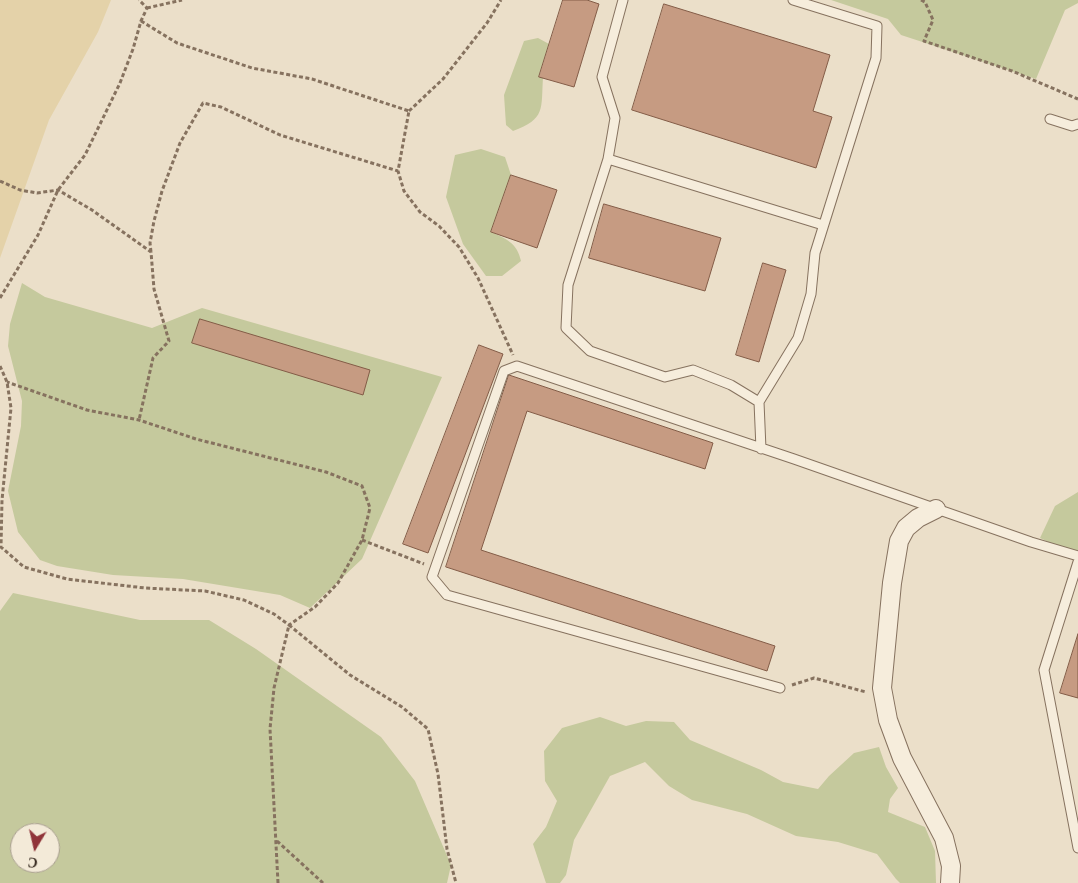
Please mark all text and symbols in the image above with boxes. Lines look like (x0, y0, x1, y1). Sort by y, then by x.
north arrow (10, 823, 60, 873)
text: С (26, 851, 39, 873)

